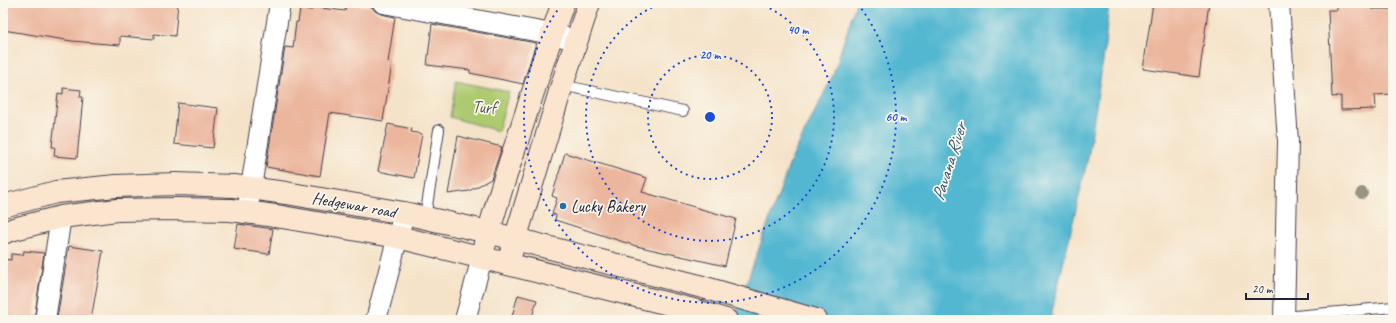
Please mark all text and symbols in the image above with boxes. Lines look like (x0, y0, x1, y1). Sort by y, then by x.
text: 40 m (788, 22, 809, 38)
text: 20 m (700, 47, 721, 63)
park label: Turf (472, 97, 500, 118)
text: 60 m (886, 109, 908, 125)
centre of rings (703, 110, 717, 124)
water label: Pavana River (927, 117, 972, 203)
street label: Hedgewar road (310, 187, 400, 223)
place label: Lucky Bakery (571, 196, 646, 217)
marker: Lucky Bakery (558, 201, 568, 211)
scale bar (1246, 275, 1308, 301)
text: 20 m (1252, 281, 1274, 297)

